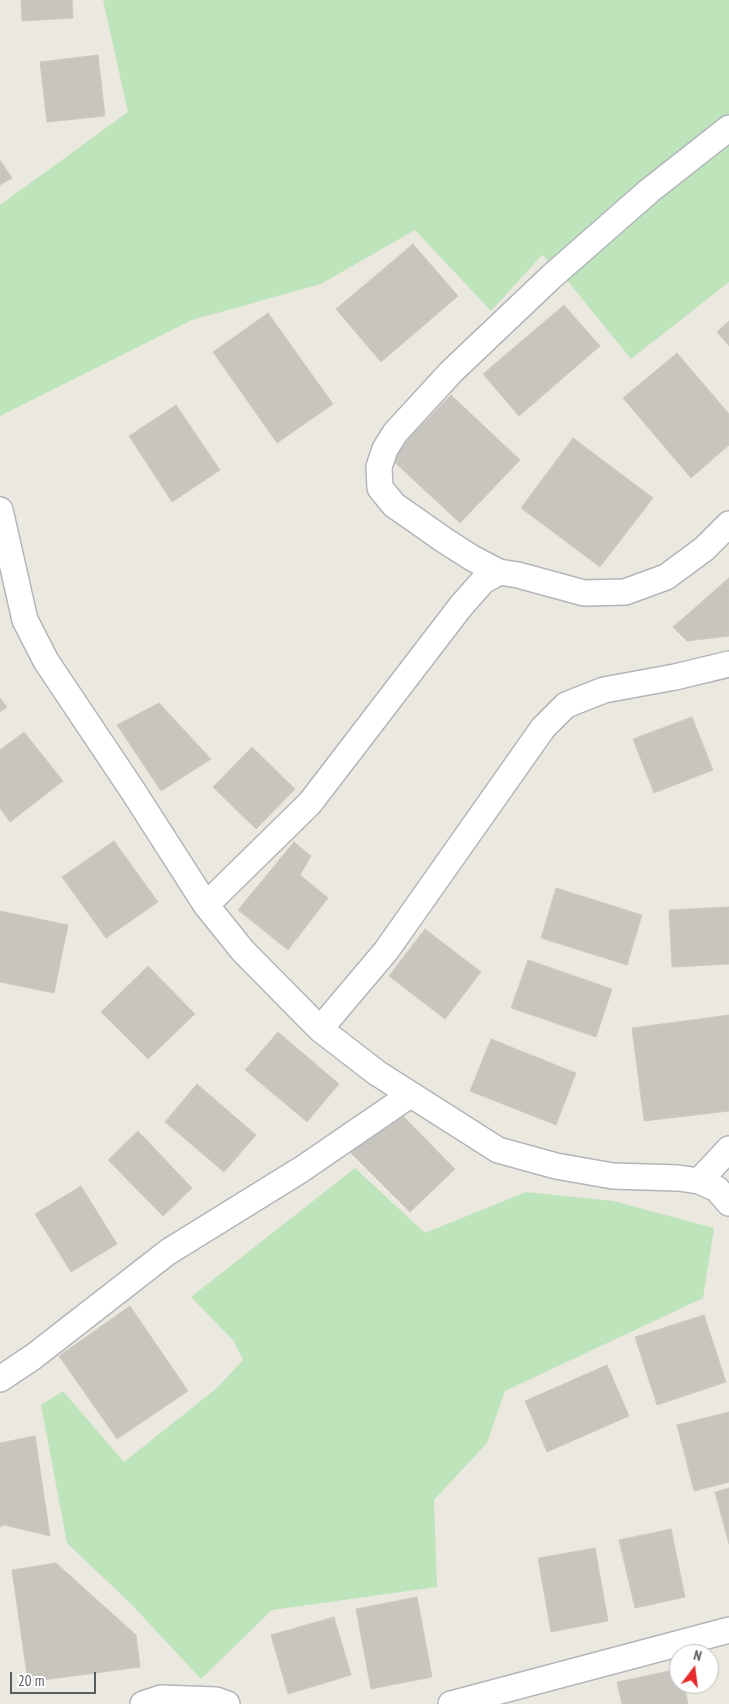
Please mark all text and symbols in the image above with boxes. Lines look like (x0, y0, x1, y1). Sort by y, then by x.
north arrow (669, 1644, 719, 1694)
text: N (692, 1646, 704, 1665)
scale bar (12, 1662, 99, 1694)
text: 20 m (18, 1671, 44, 1690)

